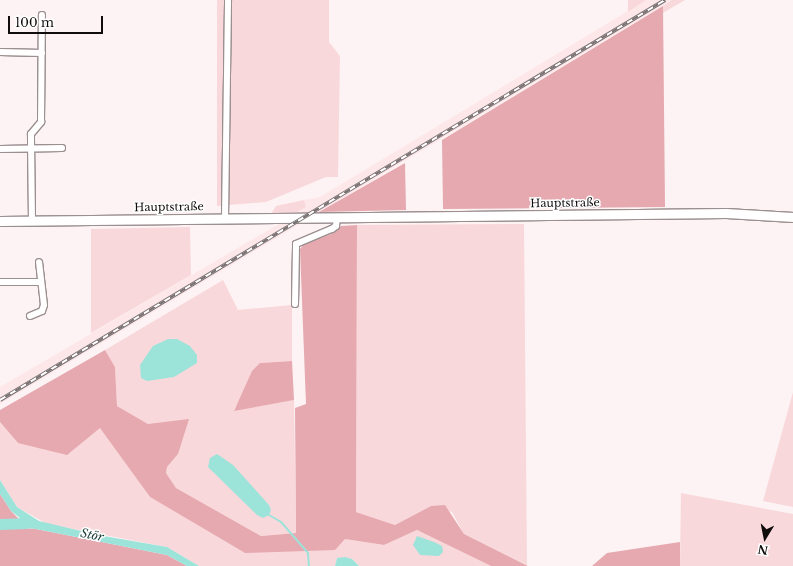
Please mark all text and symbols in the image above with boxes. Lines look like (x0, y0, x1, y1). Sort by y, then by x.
scale bar (10, 8, 105, 34)
text: 100 m (15, 15, 54, 30)
street label: Hauptstraße (530, 196, 600, 210)
street label: Hauptstraße (134, 200, 204, 214)
north arrow (745, 518, 785, 558)
water label: Stör (79, 526, 105, 544)
text: N (757, 542, 769, 558)

